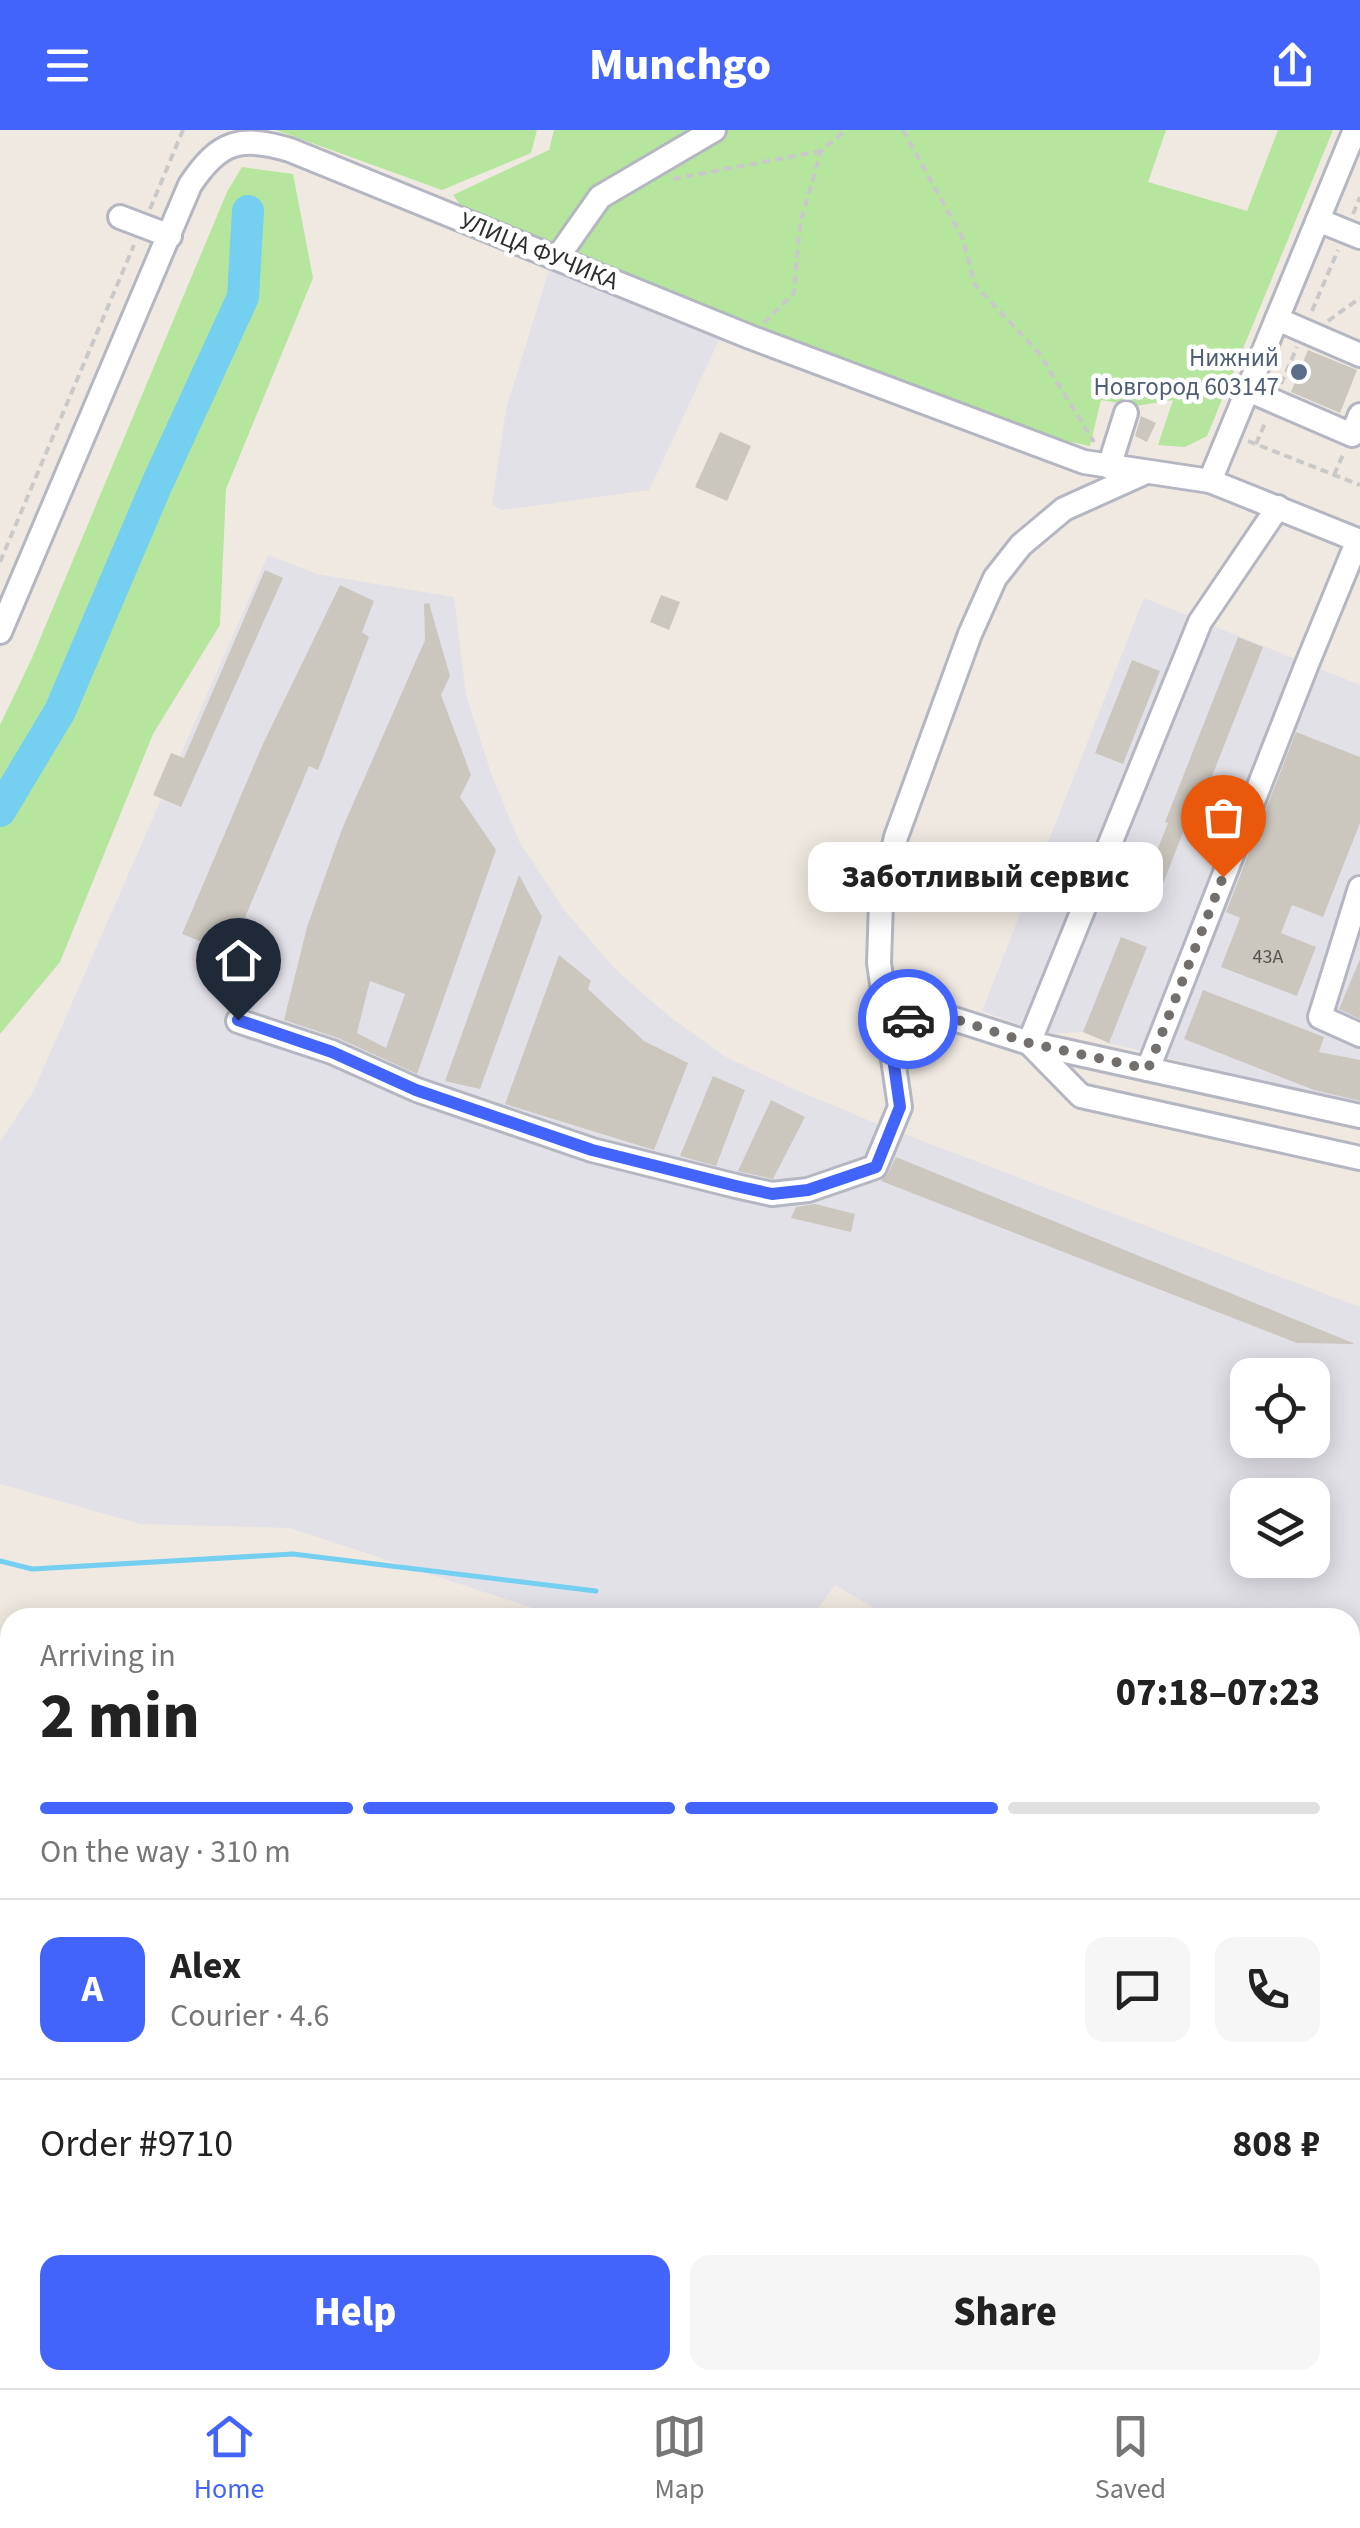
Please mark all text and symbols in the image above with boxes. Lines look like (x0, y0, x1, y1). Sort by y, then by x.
text: Munchgo (589, 33, 771, 97)
icon: menu (40, 38, 95, 93)
icon: share (1265, 38, 1320, 93)
street label: УЛИЦА ФУЧИКА (454, 203, 624, 299)
place label: Нижний Новгород 603147 (1093, 340, 1279, 405)
marker: Нижний Новгород 603147 (1288, 361, 1310, 383)
pin (1181, 775, 1266, 878)
icon: bag (1196, 790, 1251, 845)
callout: Заботливый сервис (808, 842, 1163, 912)
text: Заботливый сервис (841, 854, 1130, 900)
pin (196, 918, 281, 1021)
icon: home (211, 933, 266, 988)
house number: 43А (1253, 943, 1283, 971)
courier (858, 969, 958, 1069)
icon: car (881, 992, 936, 1047)
map controls (1230, 1358, 1330, 1578)
button: locate (1230, 1358, 1330, 1458)
button: layers (1230, 1478, 1330, 1578)
text: Arriving in (40, 1633, 176, 1679)
text: 07:18–07:23 (1116, 1666, 1320, 1720)
text: 2 min (40, 1670, 200, 1763)
text: On the way · 310 m (40, 1829, 291, 1875)
button: chat (1085, 1937, 1190, 2042)
button: phone (1215, 1937, 1320, 2042)
text: Alex (170, 1939, 241, 1993)
text: A (82, 1962, 103, 2016)
text: Courier · 4.6 (170, 1993, 330, 2039)
text: Order #9710 (40, 2117, 233, 2171)
text: 808 ₽ (1232, 2117, 1320, 2171)
button: Help (40, 2255, 670, 2370)
button: Share (690, 2255, 1320, 2370)
tab: Home (194, 2409, 264, 2509)
tab: Map (652, 2409, 707, 2509)
tab: Saved (1095, 2409, 1166, 2509)

